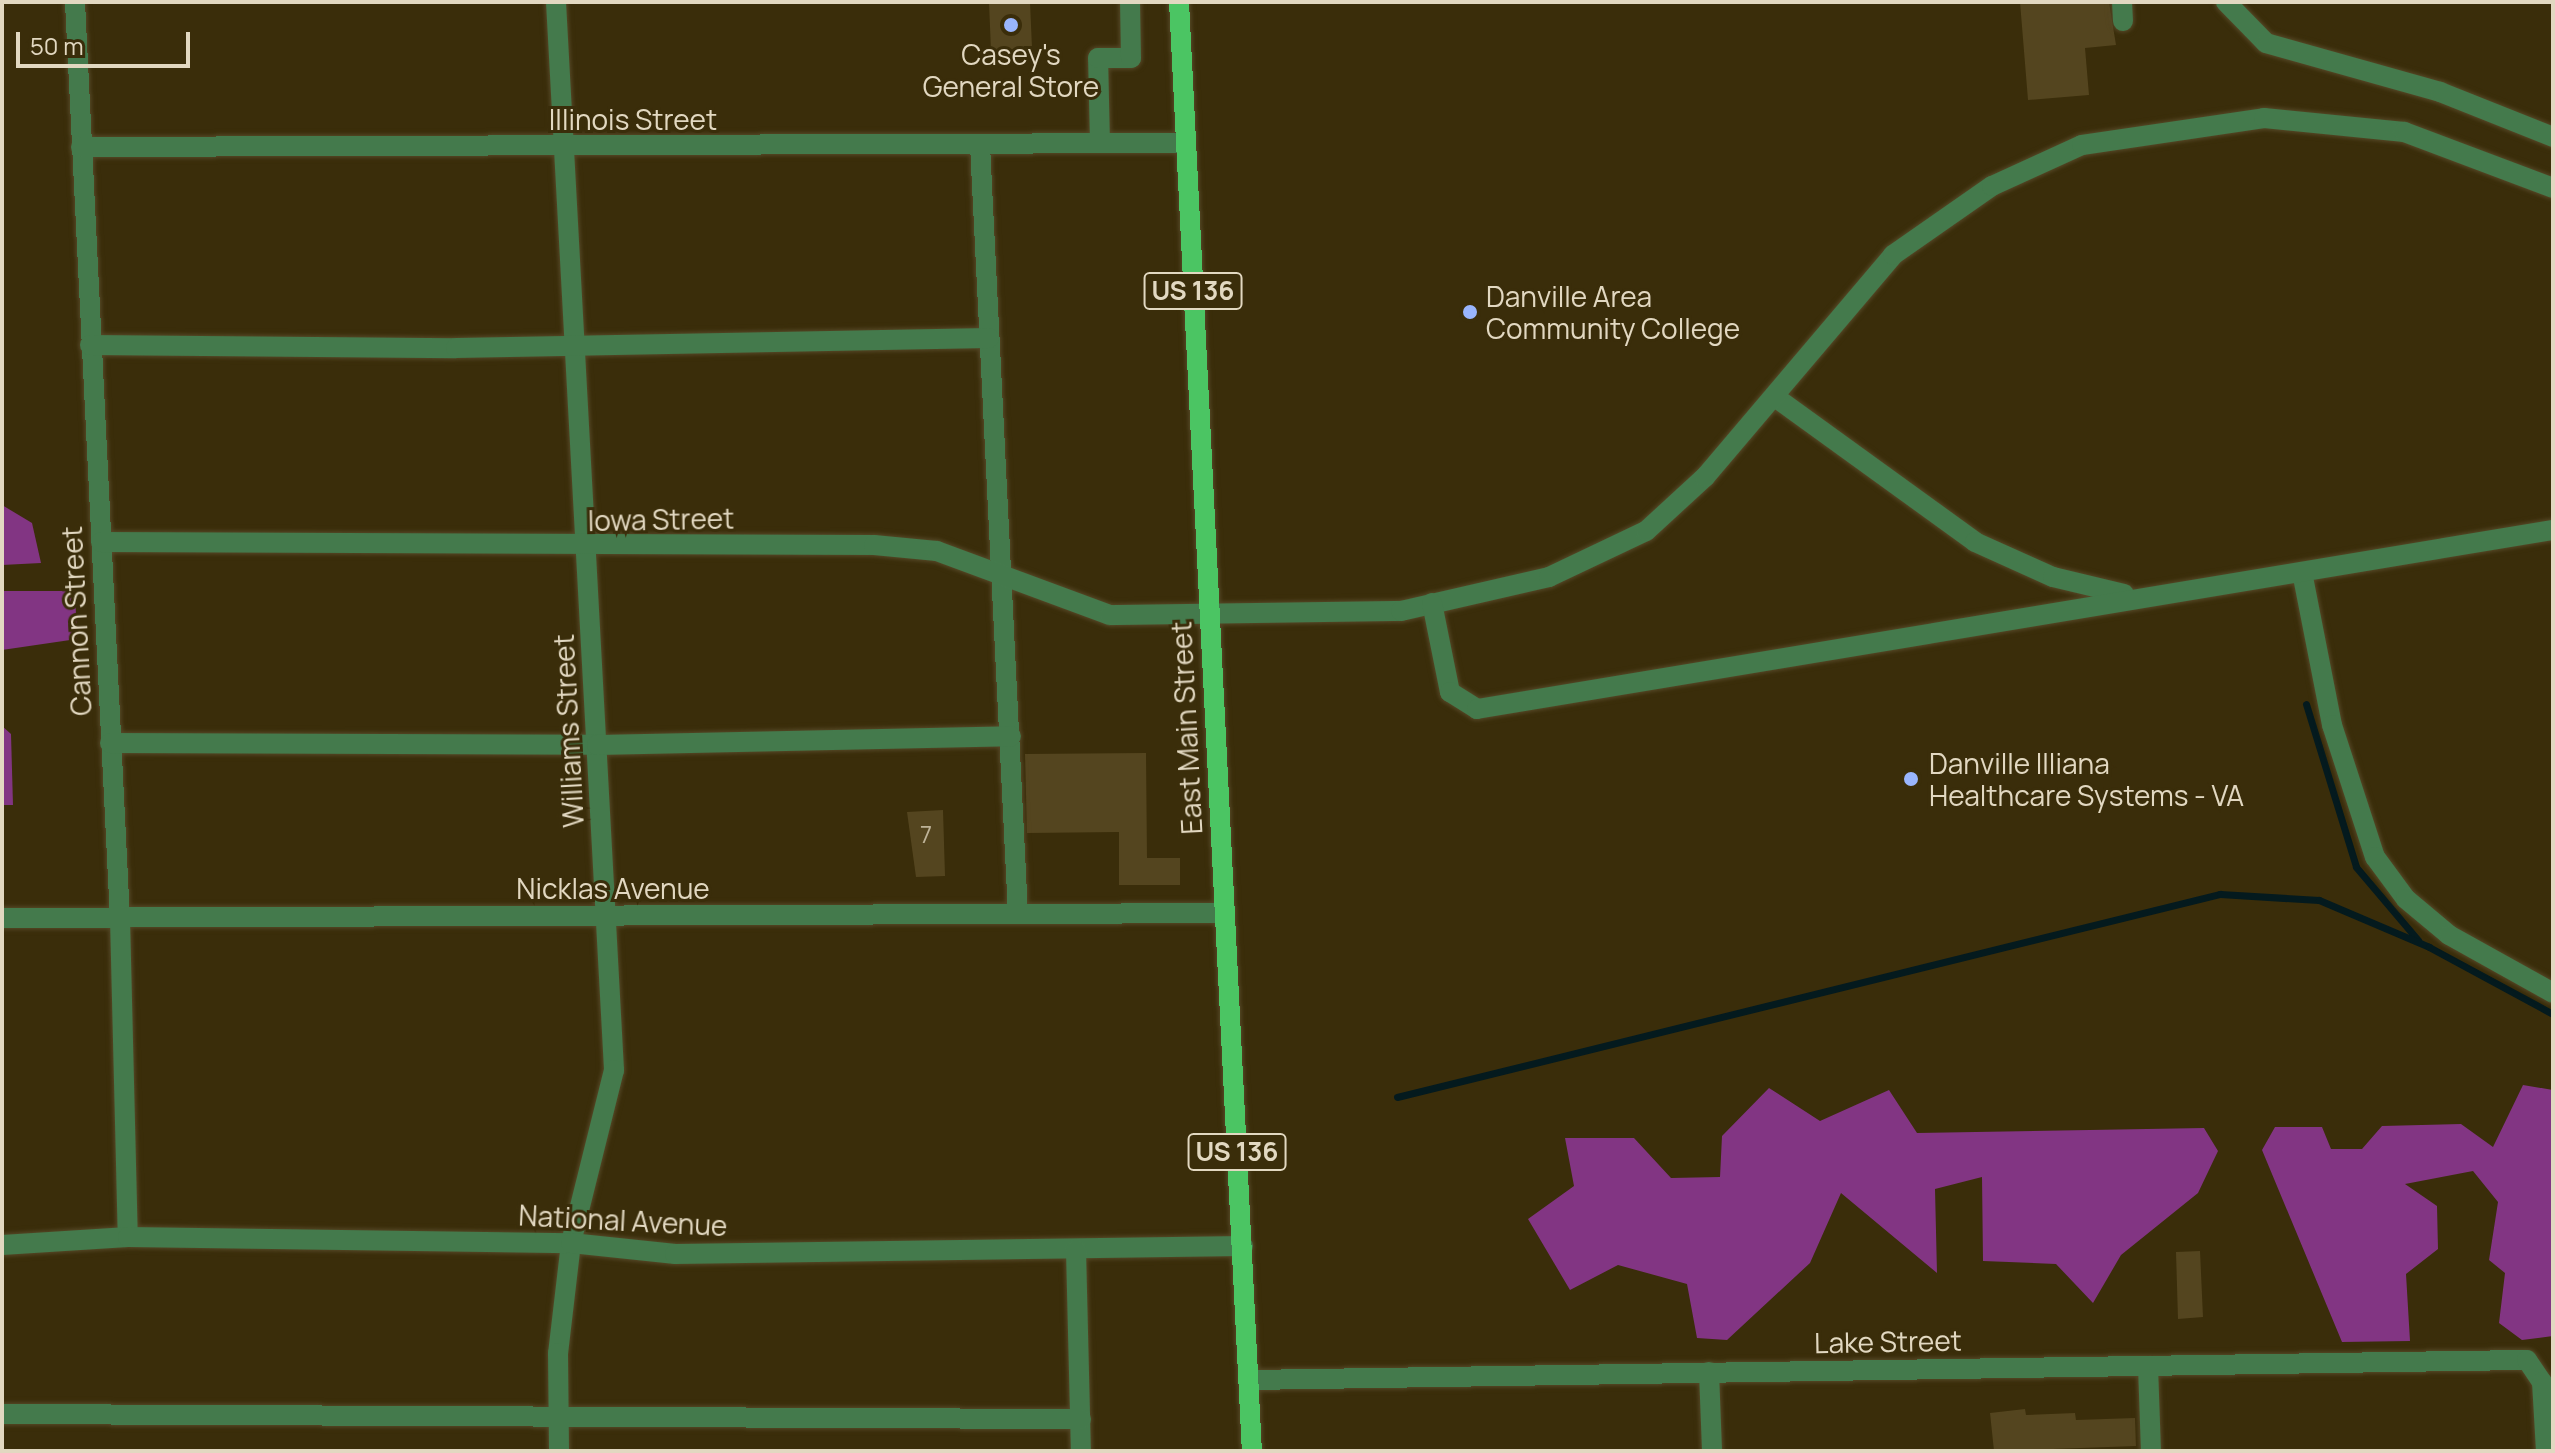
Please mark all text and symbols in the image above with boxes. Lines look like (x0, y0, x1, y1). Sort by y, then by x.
scale bar (20, 16, 194, 66)
marker: Casey's General Store (1002, 16, 1020, 34)
text: 50 m (30, 29, 84, 62)
place label: Casey's General Store (923, 37, 1099, 103)
street label: Illinois Street (549, 102, 717, 136)
road number: US 136 (1143, 269, 1243, 313)
place label: Danville Area Community College (1486, 279, 1740, 345)
marker: Danville Area Community College (1461, 303, 1479, 321)
street label: Iowa Street (587, 501, 735, 537)
street label: Cannon Street (54, 525, 98, 717)
street label: East Main Street (1164, 621, 1208, 835)
street label: Williams Street (546, 633, 590, 829)
place label: Danville Illiana Healthcare Systems - VA (1929, 746, 2244, 812)
marker: Danville Illiana Healthcare Systems - VA (1900, 768, 1922, 790)
house number: 7 (920, 820, 932, 848)
street label: Nicklas Avenue (516, 871, 710, 905)
road number: US 136 (1187, 1130, 1287, 1174)
street label: National Avenue (518, 1198, 728, 1242)
street label: Lake Street (1814, 1323, 1962, 1359)

